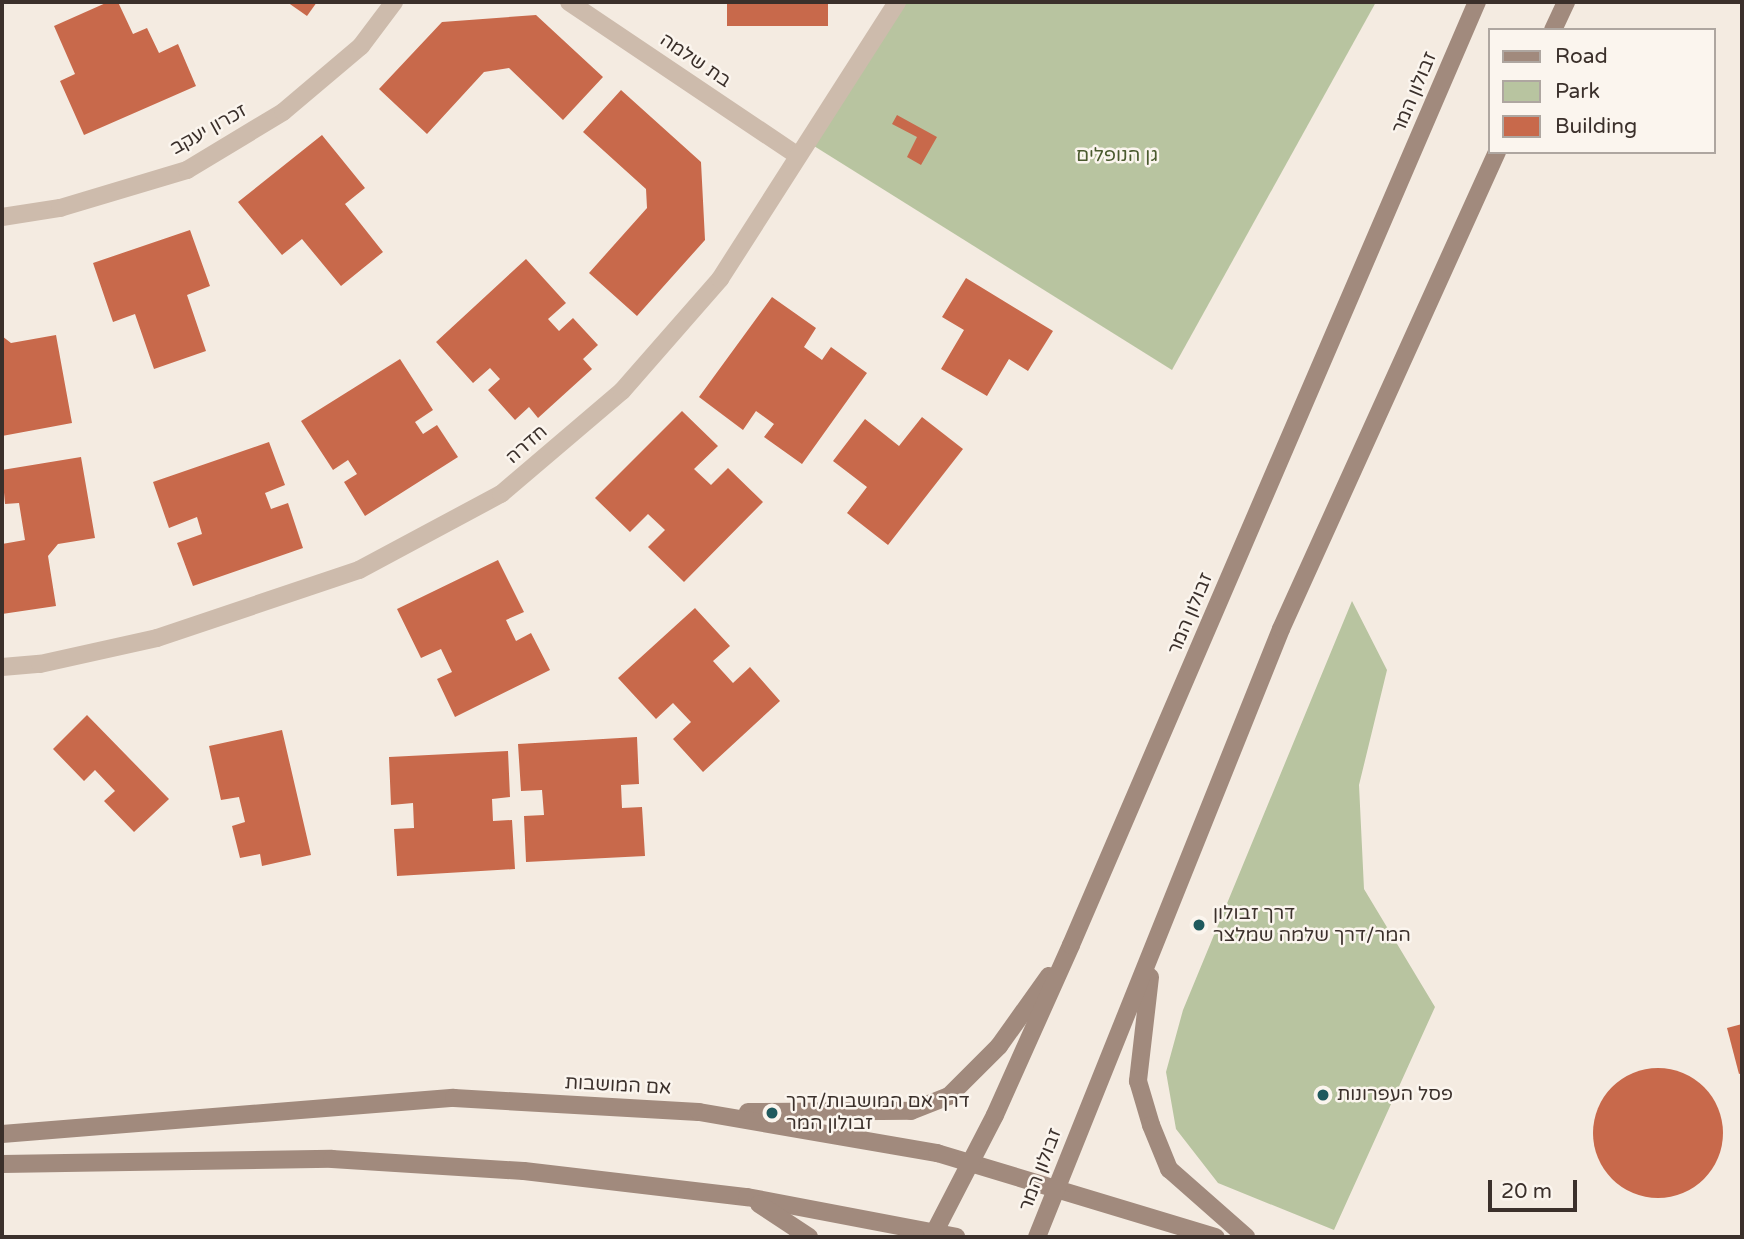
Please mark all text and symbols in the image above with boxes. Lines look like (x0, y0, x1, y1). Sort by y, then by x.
legend (1488, 28, 1716, 154)
street label: בת שלמה (655, 29, 735, 93)
text: Road (1555, 44, 1608, 69)
street label: זבולון המר (1388, 49, 1442, 137)
text: Park (1555, 79, 1600, 104)
street label: זכרון יעקב (167, 100, 251, 160)
text: Building (1555, 114, 1637, 139)
park label: גן הנופלים (1076, 145, 1158, 167)
street label: חדרה (502, 421, 552, 469)
street label: זבולון המר (1164, 570, 1218, 658)
place label: דרך זבולון המר/דרך שלמה שמלצר (1213, 903, 1411, 947)
marker: דרך זבולון המר/דרך שלמה שמלצר (1191, 917, 1207, 933)
street label: אם המושבות (564, 1072, 672, 1100)
place label: פסל העפרונות (1337, 1084, 1453, 1106)
marker: פסל העפרונות (1315, 1087, 1331, 1103)
place label: דרך אם המושבות/דרך זבולון המר (786, 1091, 970, 1135)
marker: דרך אם המושבות/דרך זבולון המר (764, 1105, 780, 1121)
street label: זבולון המר (1015, 1125, 1067, 1215)
scale bar (1492, 1166, 1581, 1210)
text: 20 m (1501, 1179, 1552, 1204)

